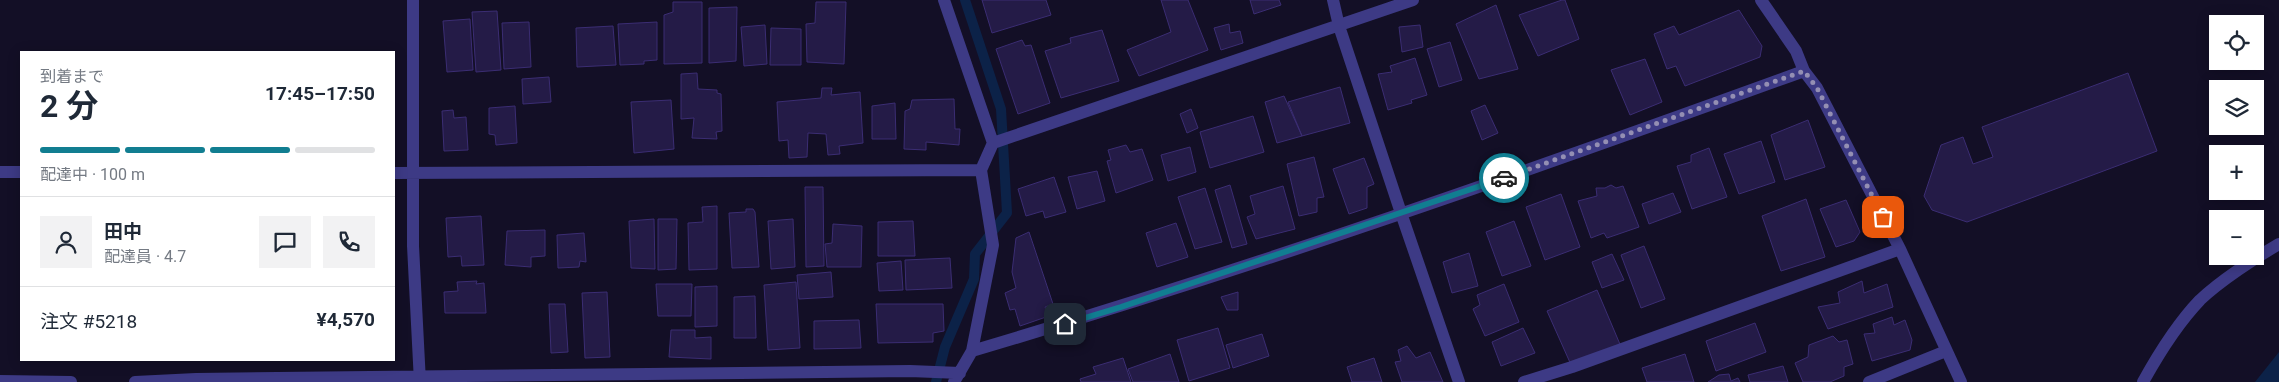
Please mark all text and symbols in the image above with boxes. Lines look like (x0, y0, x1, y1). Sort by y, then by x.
map controls (2209, 15, 2264, 265)
button: locate (2209, 15, 2264, 70)
text: 到着まで (40, 67, 104, 86)
button: layers (2209, 80, 2264, 135)
text: 17:45–17:50 (265, 82, 375, 105)
text: 2 分 (40, 87, 98, 125)
button: + (2209, 145, 2264, 200)
courier (1479, 153, 1529, 203)
icon: car (1490, 164, 1518, 192)
text: 配達中 · 100 m (40, 165, 145, 184)
pin (1862, 196, 1904, 238)
icon: bag (1869, 203, 1897, 231)
button: − (2209, 210, 2264, 265)
button: person (40, 216, 92, 268)
button: chat (259, 216, 311, 268)
button: phone (323, 216, 375, 268)
text: 田中 (104, 220, 142, 243)
text: 配達員 · 4.7 (104, 247, 186, 266)
pin (1044, 303, 1086, 345)
text: ¥4,570 (317, 308, 375, 331)
text: 注文 #5218 (40, 310, 137, 333)
icon: home (1051, 310, 1079, 338)

